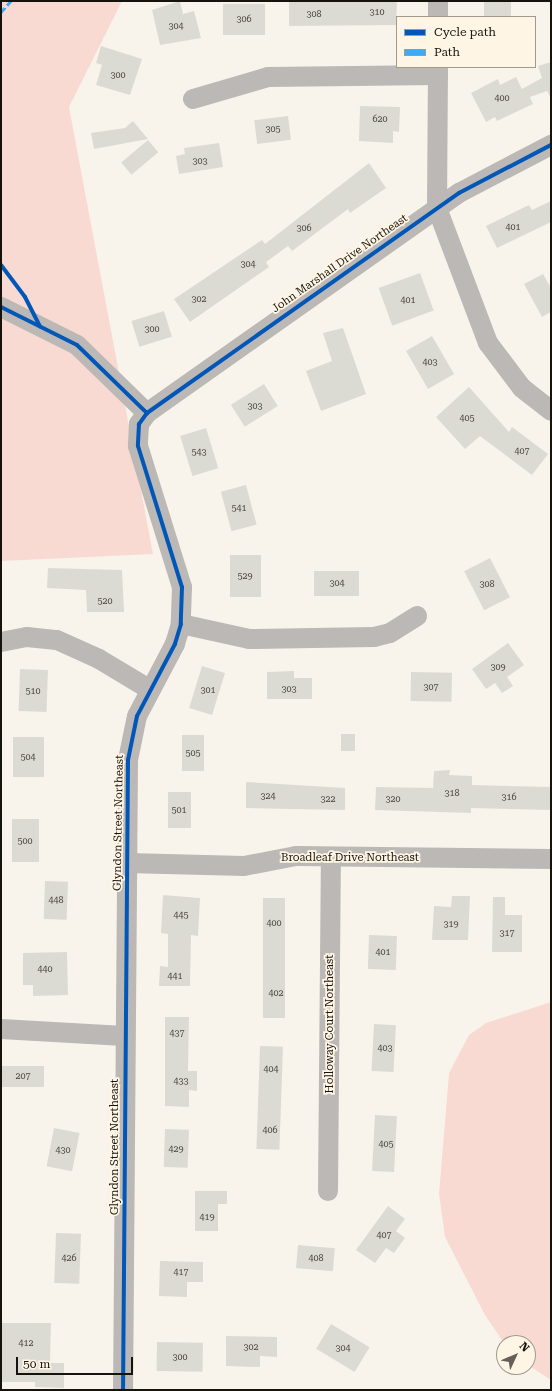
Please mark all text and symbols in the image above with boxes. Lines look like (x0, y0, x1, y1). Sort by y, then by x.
house number: 310 (369, 7, 385, 17)
house number: 308 (306, 9, 322, 19)
house number: 306 (236, 14, 252, 24)
legend (396, 16, 536, 68)
house number: 304 (168, 21, 184, 31)
text: Cycle path (434, 25, 496, 39)
text: Path (434, 45, 460, 59)
house number: 300 (110, 70, 126, 80)
house number: 400 (494, 93, 510, 103)
house number: 620 (372, 114, 388, 124)
house number: 305 (265, 124, 281, 134)
house number: 303 (192, 156, 208, 166)
street label: John Marshall Drive Northeast (270, 212, 410, 316)
house number: 401 (505, 222, 521, 232)
house number: 306 (296, 223, 312, 233)
house number: 304 (240, 259, 256, 269)
house number: 302 (191, 294, 207, 304)
house number: 401 (400, 295, 416, 305)
house number: 300 (144, 324, 160, 334)
house number: 403 (422, 357, 438, 367)
house number: 303 (247, 401, 263, 411)
house number: 405 (459, 413, 475, 423)
house number: 407 (514, 446, 530, 456)
house number: 543 (191, 447, 207, 457)
house number: 541 (231, 503, 247, 513)
house number: 529 (237, 571, 253, 581)
house number: 304 (329, 578, 345, 588)
house number: 308 (479, 579, 495, 589)
house number: 520 (97, 596, 113, 606)
house number: 309 (490, 662, 506, 672)
house number: 307 (423, 682, 439, 692)
house number: 303 (281, 684, 297, 694)
house number: 301 (200, 685, 216, 695)
house number: 510 (25, 686, 41, 696)
house number: 505 (185, 748, 201, 758)
house number: 504 (20, 752, 36, 762)
street label: Glyndon Street Northeast (111, 755, 127, 891)
house number: 318 (444, 788, 460, 798)
house number: 324 (260, 791, 276, 801)
house number: 316 (501, 792, 517, 802)
house number: 322 (320, 794, 336, 804)
house number: 320 (385, 794, 401, 804)
house number: 501 (171, 805, 187, 815)
house number: 500 (17, 836, 33, 846)
street label: Broadleaf Drive Northeast (281, 851, 419, 865)
house number: 448 (48, 895, 64, 905)
house number: 445 (173, 910, 189, 920)
house number: 400 (266, 918, 282, 928)
house number: 319 (443, 919, 459, 929)
house number: 317 (499, 928, 515, 938)
house number: 401 (375, 947, 391, 957)
street label: Holloway Court Northeast (323, 955, 337, 1093)
house number: 440 (37, 964, 53, 974)
house number: 441 (167, 971, 183, 981)
house number: 402 (268, 988, 284, 998)
house number: 437 (169, 1028, 185, 1038)
house number: 403 (377, 1043, 393, 1053)
house number: 404 (263, 1064, 279, 1074)
house number: 207 (15, 1071, 31, 1081)
house number: 433 (173, 1076, 189, 1086)
street label: Glyndon Street Northeast (108, 1079, 122, 1215)
house number: 406 (262, 1125, 278, 1135)
house number: 405 (378, 1139, 394, 1149)
house number: 429 (168, 1144, 184, 1154)
house number: 430 (55, 1145, 71, 1155)
house number: 419 (199, 1212, 215, 1222)
house number: 407 (376, 1230, 392, 1240)
house number: 426 (61, 1253, 77, 1263)
house number: 408 (308, 1253, 324, 1263)
house number: 417 (173, 1267, 189, 1277)
north arrow (496, 1335, 536, 1375)
house number: 412 (18, 1338, 34, 1348)
text: N (517, 1339, 532, 1355)
house number: 302 (243, 1342, 259, 1352)
house number: 304 (335, 1343, 351, 1353)
scale bar (18, 1349, 135, 1375)
house number: 300 (172, 1352, 188, 1362)
text: 50 m (23, 1357, 50, 1371)

